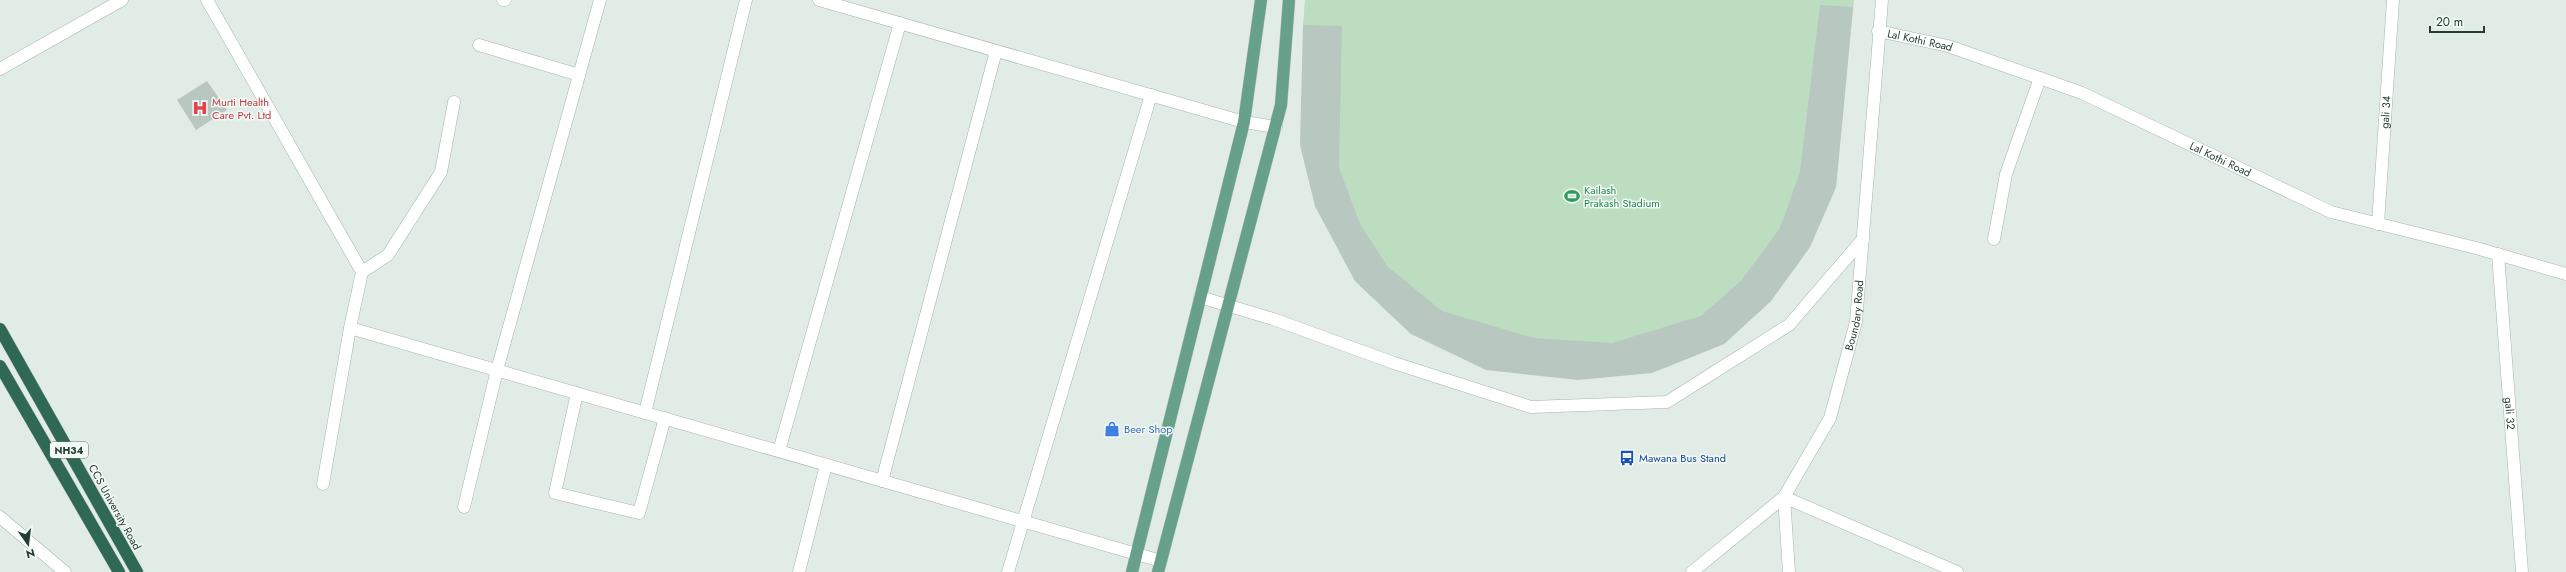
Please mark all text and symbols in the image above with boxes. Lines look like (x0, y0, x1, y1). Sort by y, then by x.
scale bar (2430, 8, 2484, 34)
text: 20 m (2436, 13, 2463, 31)
street label: Lal Kothi Road (1886, 25, 1955, 55)
place label: Murti Health Care Pvt. Ltd (212, 94, 271, 123)
street label: gali 34 (2376, 95, 2395, 129)
hospital icon: Murti Health Care Pvt. Ltd (191, 99, 209, 117)
street label: Lal Kothi Road (2187, 138, 2254, 181)
place label: Kailash Prakash Stadium (1584, 182, 1660, 211)
sports icon: Kailash Prakash Stadium (1563, 187, 1581, 205)
street label: Boundary Road (1841, 279, 1867, 352)
street label: gali 32 (2501, 397, 2519, 430)
shop icon: Beer Shop (1103, 420, 1121, 438)
place label: Beer Shop (1124, 421, 1173, 437)
road number: NH34 (50, 442, 88, 458)
bus stop icon: Mawana Bus Stand (1618, 449, 1636, 467)
place label: Mawana Bus Stand (1639, 450, 1726, 466)
street label: CCS University Road (85, 461, 145, 553)
north arrow (8, 524, 48, 564)
text: N (24, 545, 37, 563)

